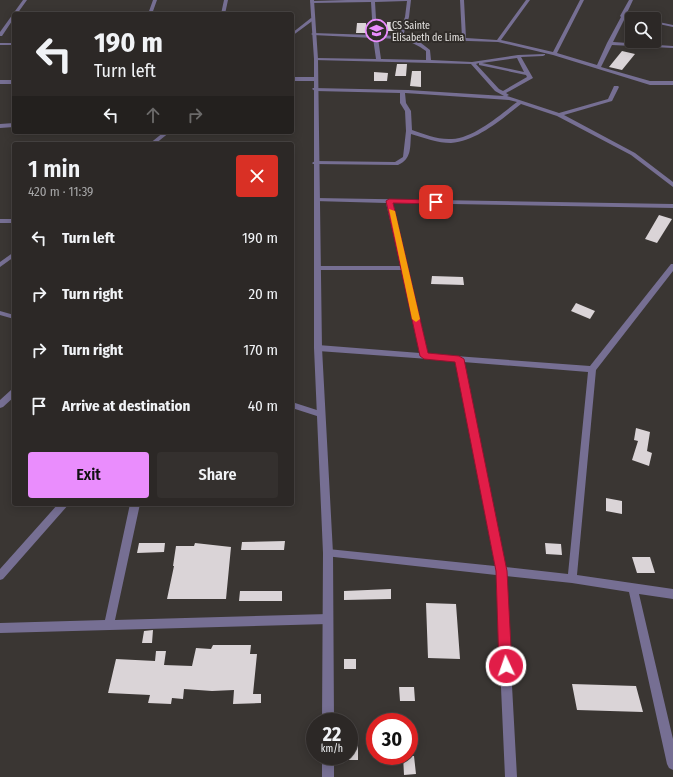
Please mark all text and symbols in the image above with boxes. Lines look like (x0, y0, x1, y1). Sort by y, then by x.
map controls (625, 12, 661, 48)
button: search (625, 12, 661, 48)
school or university icon: CS Sainte Elisabeth de Lima (364, 18, 390, 44)
place label: CS Sainte Elisabeth de Lima (392, 20, 464, 44)
text: 190 m (94, 26, 163, 59)
icon: left (28, 28, 80, 80)
text: Turn left (94, 60, 156, 82)
icon: left (100, 104, 122, 126)
icon: ahead (142, 104, 164, 126)
icon: right (184, 104, 206, 126)
text: 1 min (28, 155, 80, 183)
button: close (236, 155, 278, 197)
text: 420 m · 11:39 (28, 184, 93, 199)
pin (419, 185, 453, 219)
icon: arrive (425, 191, 447, 213)
icon: left (28, 227, 50, 249)
text: Turn left (62, 229, 115, 247)
text: 190 m (242, 229, 278, 247)
icon: right (28, 283, 50, 305)
text: Turn right (62, 285, 123, 303)
text: 20 m (249, 285, 278, 303)
icon: right (28, 339, 50, 361)
text: Turn right (62, 341, 123, 359)
text: 170 m (243, 341, 278, 359)
icon: arrive (28, 395, 50, 417)
text: Arrive at destination (62, 397, 190, 415)
text: 40 m (248, 397, 278, 415)
button: Exit (28, 452, 149, 498)
button: Share (157, 452, 278, 498)
position arrow (485, 645, 527, 687)
speed limit sign: 30 (366, 713, 418, 765)
text: 22 (323, 722, 341, 746)
text: km/h (321, 743, 343, 755)

